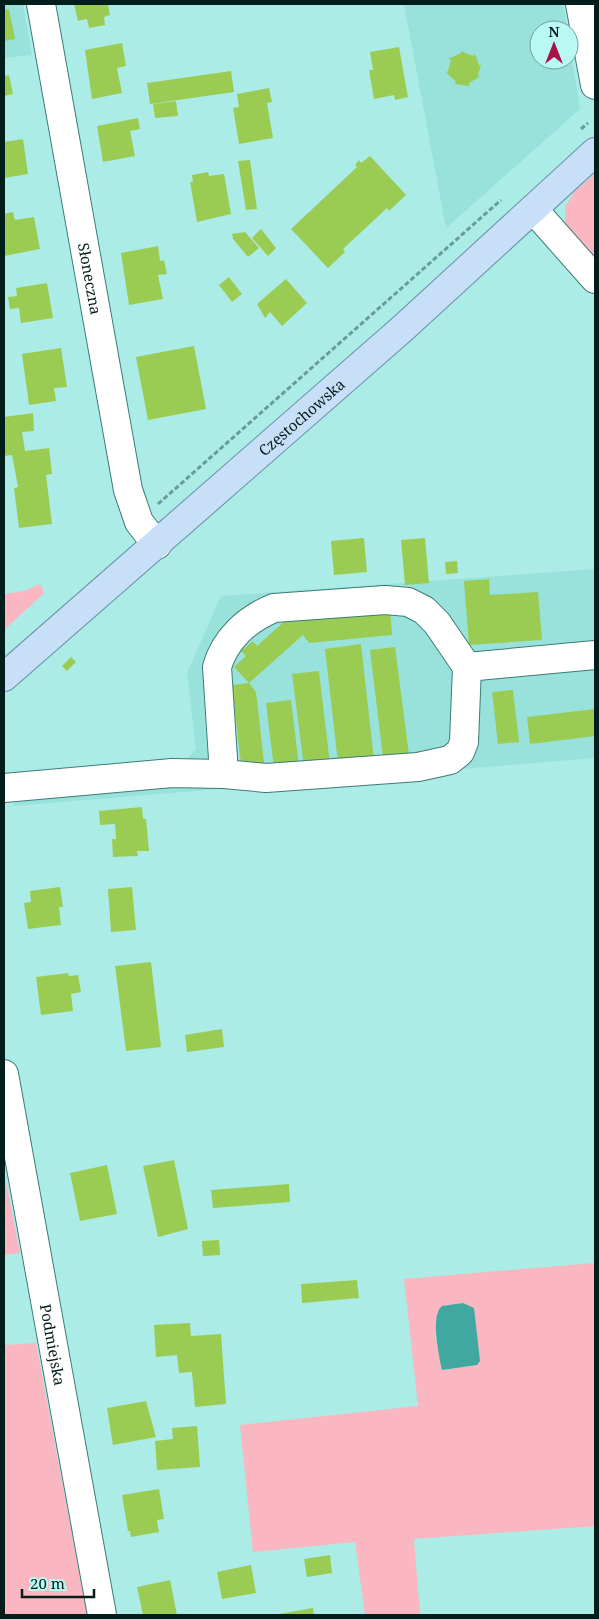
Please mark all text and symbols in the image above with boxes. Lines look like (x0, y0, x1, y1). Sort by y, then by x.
north arrow (529, 20, 579, 70)
text: N (548, 22, 560, 41)
street label: Słoneczna (74, 241, 106, 316)
street label: Częstochowska (254, 374, 349, 460)
street label: Podmiejska (36, 1302, 70, 1387)
scale bar (22, 1566, 95, 1598)
text: 20 m (30, 1573, 65, 1593)

